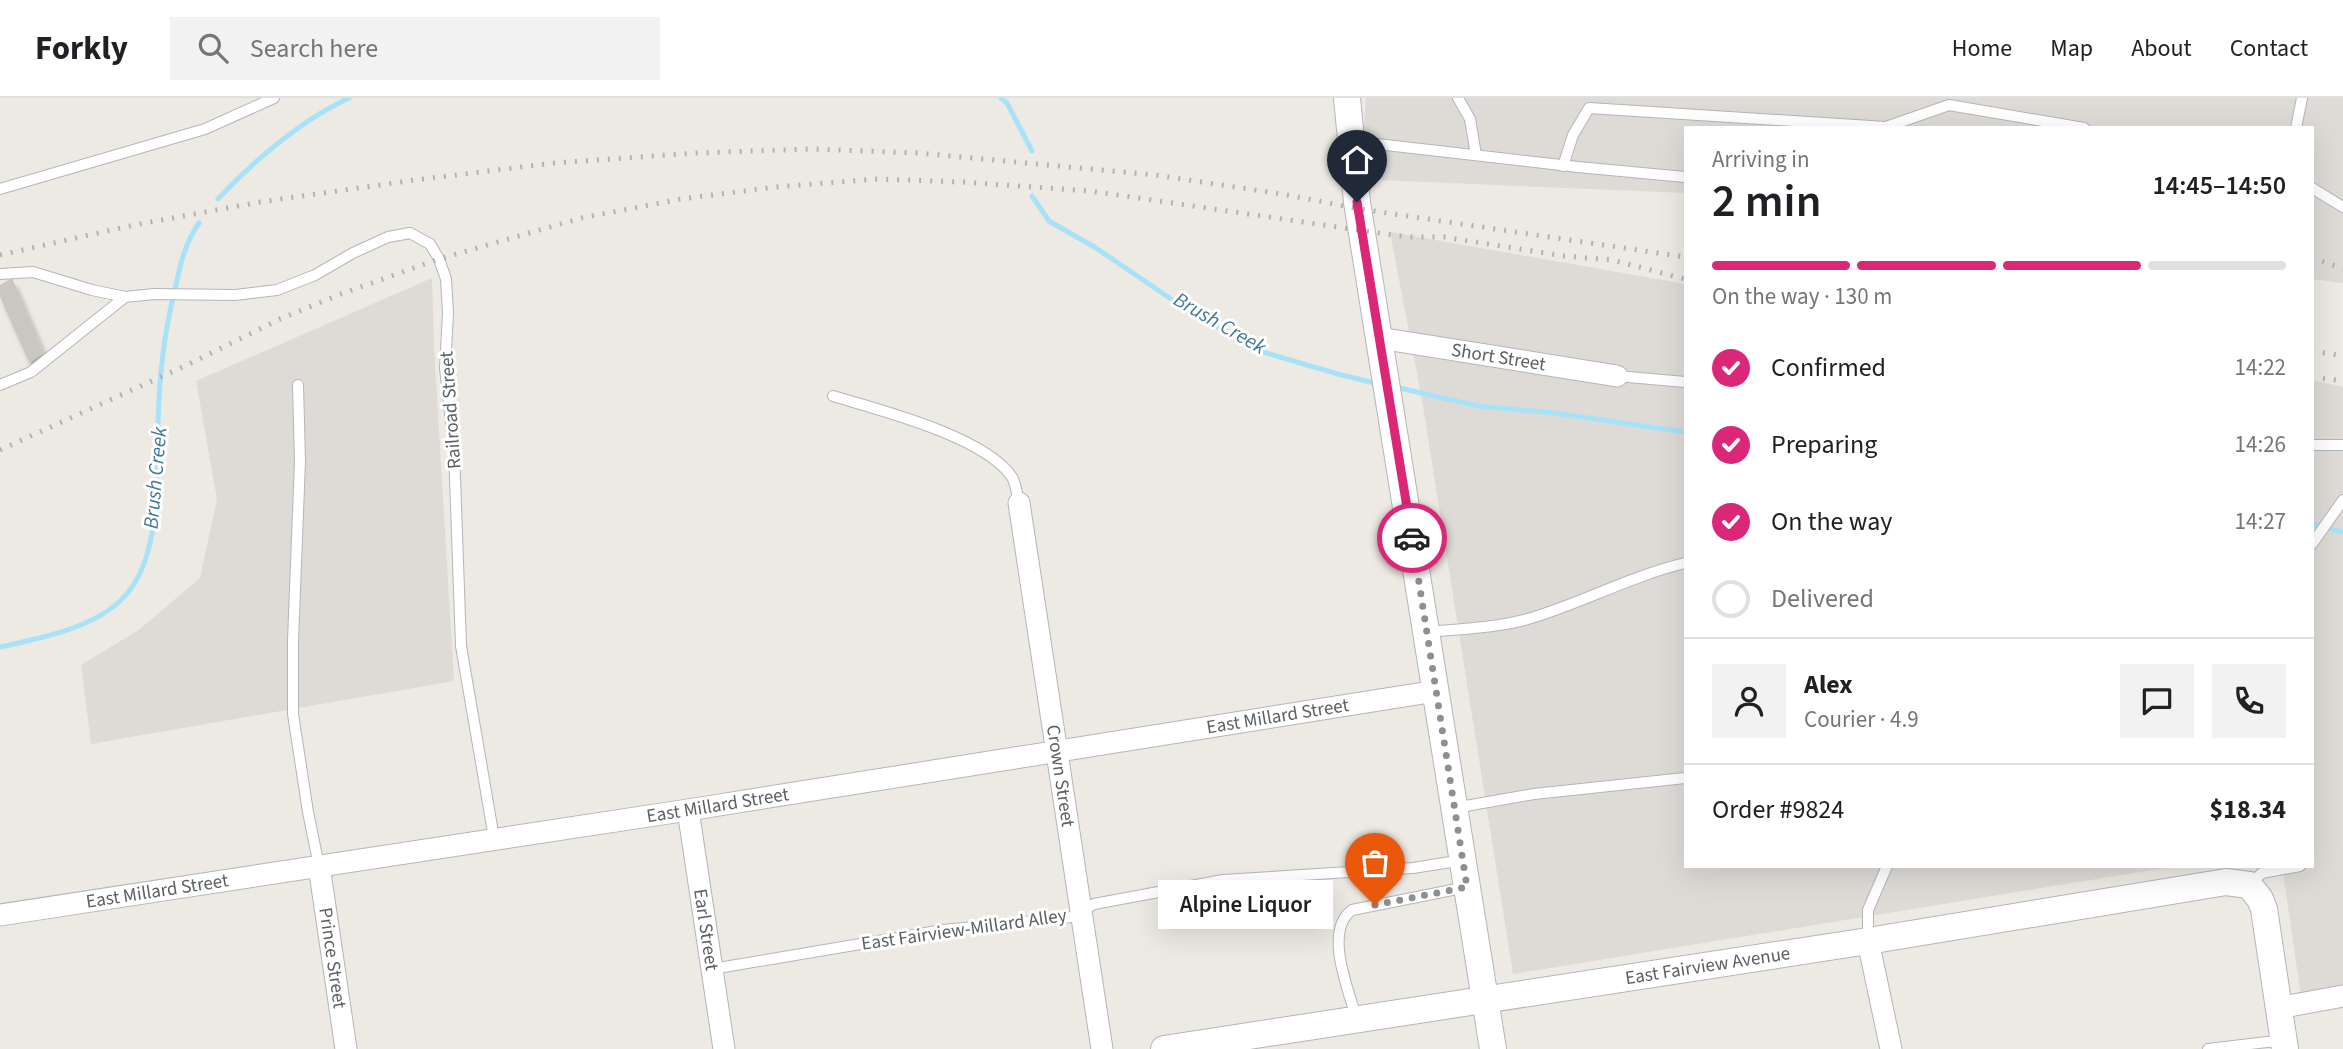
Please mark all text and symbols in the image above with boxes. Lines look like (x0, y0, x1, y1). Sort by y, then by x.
search box (170, 17, 660, 80)
text: Forkly (35, 25, 128, 72)
icon: search (194, 29, 232, 67)
text: Search here (250, 30, 378, 67)
text: Home (1952, 31, 2012, 66)
text: Map (2050, 31, 2093, 66)
text: About (2131, 31, 2192, 66)
text: Contact (2230, 31, 2308, 66)
pin (1327, 130, 1387, 202)
icon: home (1338, 141, 1376, 179)
text: Arriving in (1712, 143, 1810, 176)
text: 14:45–14:50 (2153, 167, 2286, 204)
text: 2 min (1712, 169, 1821, 234)
text: On the way · 130 m (1712, 280, 1892, 313)
water label: Brush Creek (1168, 284, 1273, 362)
street label: Short Street (1449, 336, 1548, 378)
icon: check (1712, 349, 1750, 387)
text: Confirmed (1771, 349, 1886, 386)
street label: Railroad Street (433, 350, 469, 470)
text: 14:22 (2235, 351, 2286, 384)
water label: Brush Creek (136, 425, 174, 530)
icon: check (1712, 426, 1750, 464)
text: Preparing (1771, 426, 1877, 463)
text: 14:26 (2235, 428, 2286, 461)
courier (1377, 503, 1447, 573)
icon: check (1712, 503, 1750, 541)
text: On the way (1771, 503, 1892, 540)
text: 14:27 (2235, 505, 2286, 538)
icon: car (1393, 519, 1431, 557)
text: Delivered (1771, 580, 1874, 617)
button: person (1712, 664, 1786, 738)
button: chat (2120, 664, 2194, 738)
button: phone (2212, 664, 2286, 738)
text: Alex (1804, 666, 1853, 703)
street label: East Millard Street (1205, 691, 1351, 741)
text: Courier · 4.9 (1804, 703, 1919, 736)
street label: Crown Street (1039, 723, 1082, 829)
street label: East Millard Street (645, 781, 791, 830)
text: Order #9824 (1712, 791, 1844, 828)
text: $18.34 (2210, 791, 2286, 828)
pin (1345, 833, 1405, 905)
icon: bag (1356, 844, 1394, 882)
street label: East Millard Street (84, 867, 231, 915)
callout: Alpine Liquor (1158, 880, 1333, 930)
street label: Earl Street (687, 887, 726, 973)
text: Alpine Liquor (1180, 888, 1311, 921)
street label: East Fairview-Millard Alley (860, 902, 1068, 958)
street label: Prince Street (312, 906, 353, 1011)
street label: East Fairview Avenue (1623, 940, 1792, 992)

